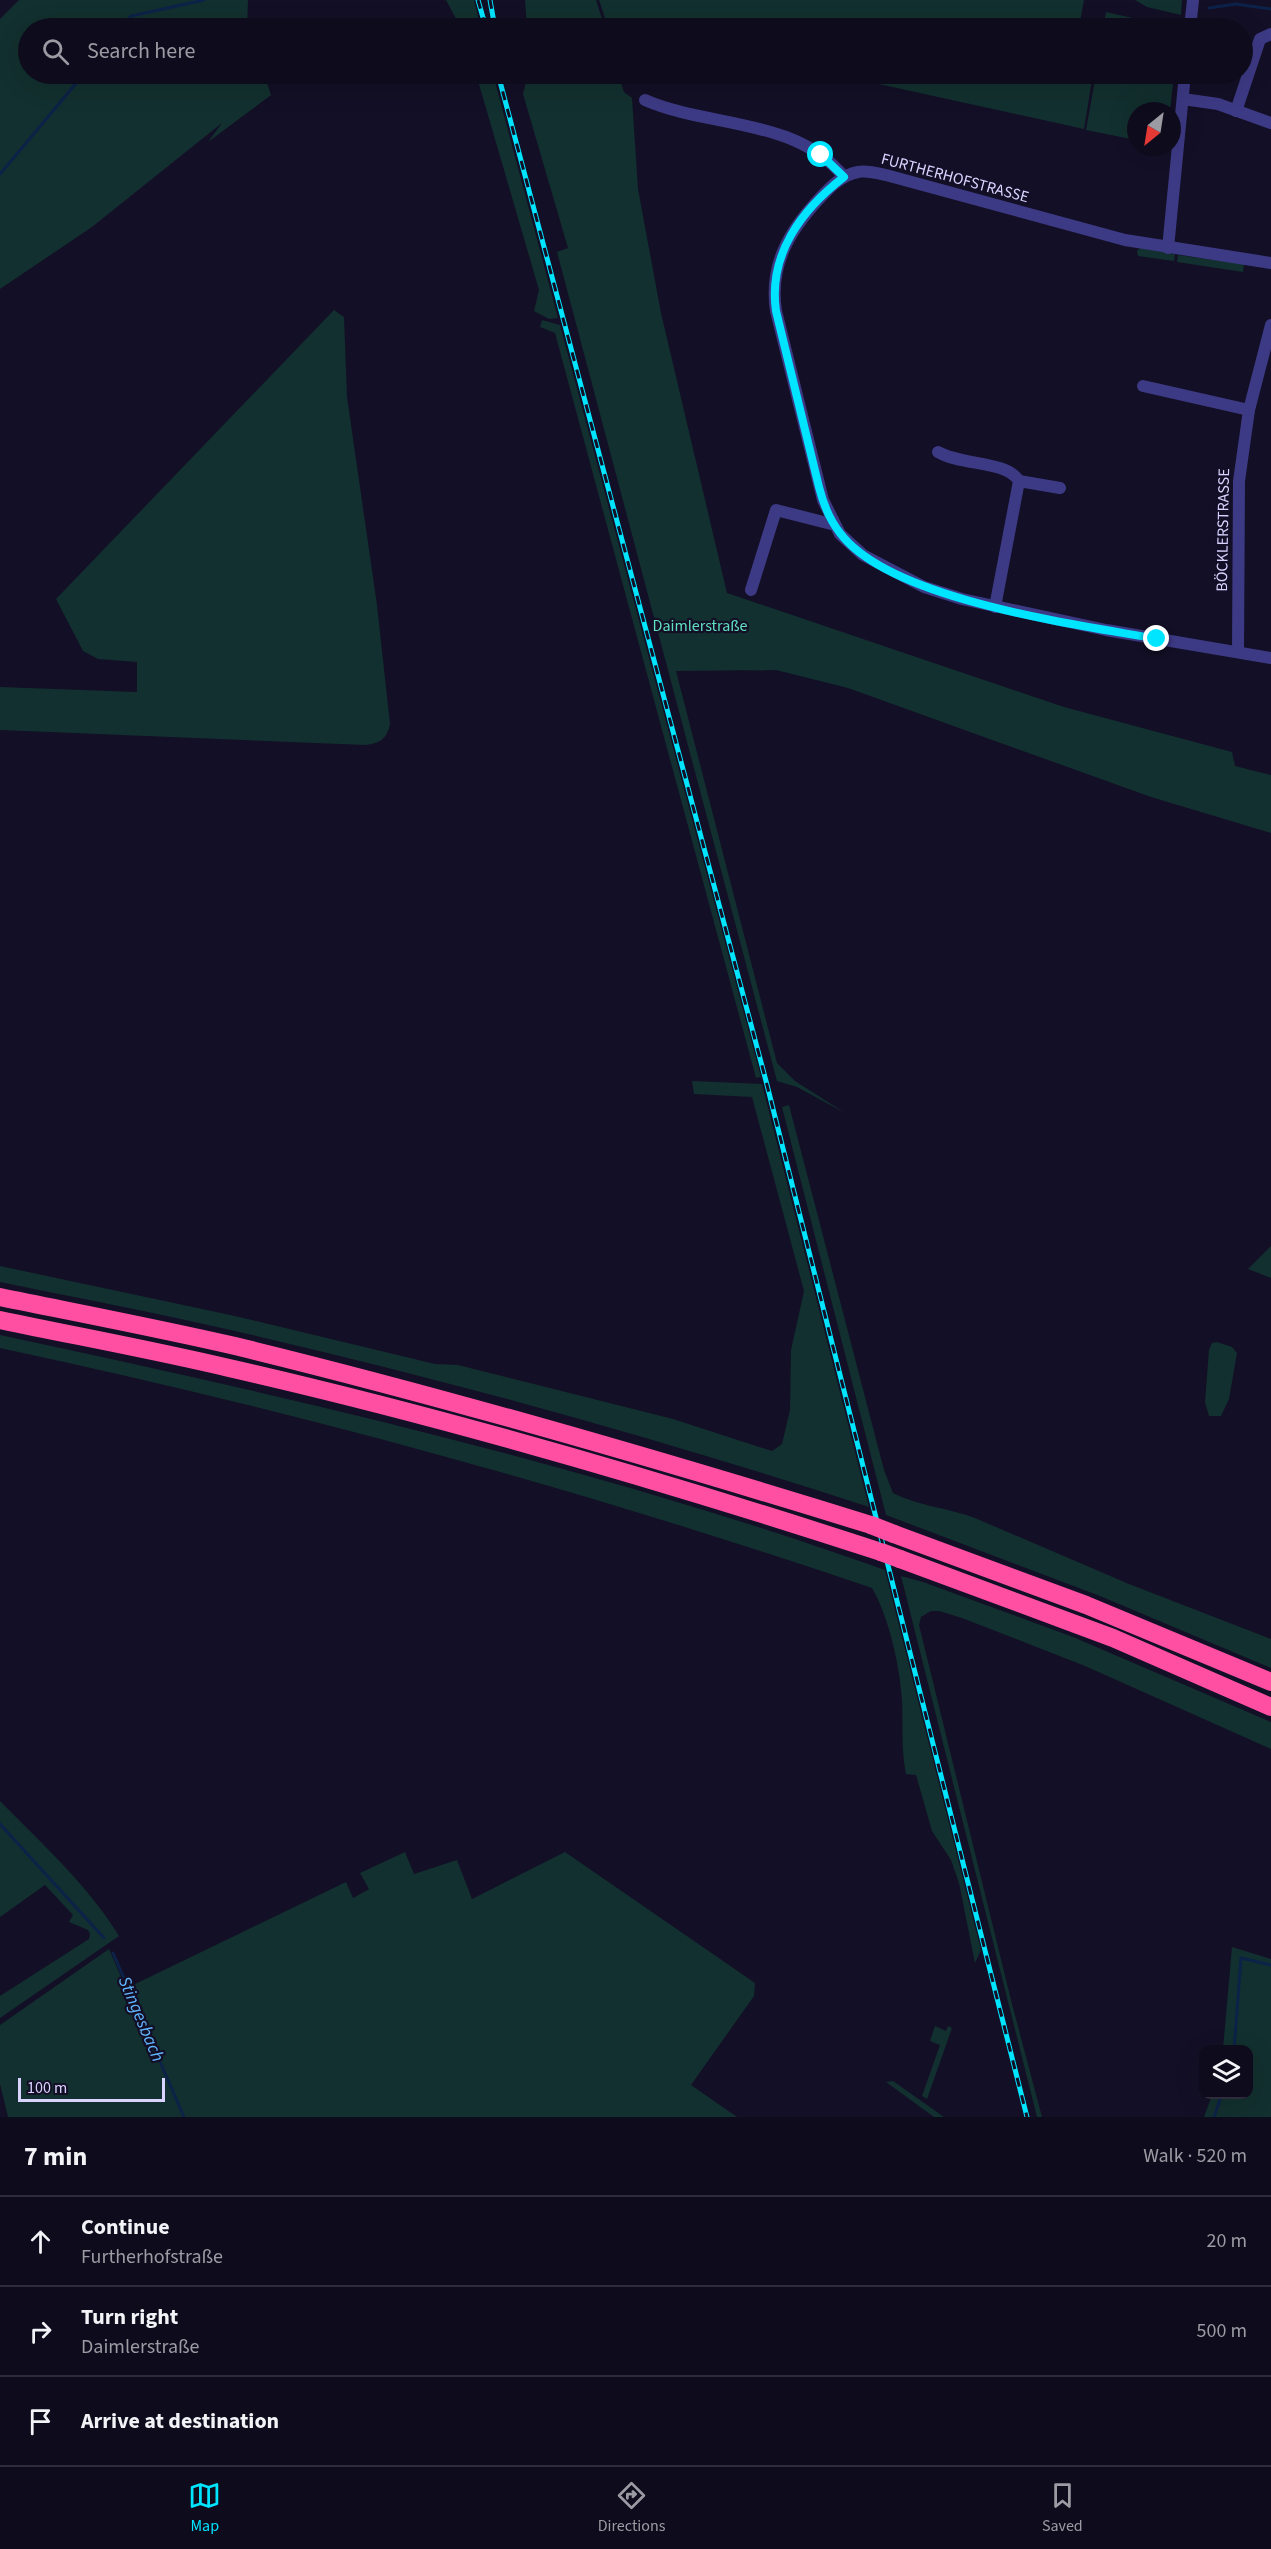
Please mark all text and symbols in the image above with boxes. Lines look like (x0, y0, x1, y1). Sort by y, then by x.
search box (18, 18, 1253, 84)
icon: search (39, 35, 72, 68)
text: Search here (87, 35, 195, 67)
north arrow (1127, 102, 1181, 156)
route start (807, 141, 833, 167)
street label: FURTHERHOFSTRASSE (879, 148, 1031, 208)
street label: BÖCKLERSTRASSE (1211, 468, 1235, 592)
park label: Daimlerstraße (653, 615, 747, 637)
route end (1143, 625, 1169, 651)
water label: Stingesbach (112, 1972, 170, 2066)
map controls (1199, 2045, 1253, 2099)
button: layers (1199, 2045, 1253, 2099)
scale bar (18, 2075, 165, 2102)
text: 100 m (27, 2077, 67, 2099)
text: 7 min (24, 2138, 87, 2175)
text: Walk · 520 m (1143, 2142, 1247, 2170)
text: Continue (81, 2211, 170, 2243)
icon: ahead (24, 2225, 57, 2258)
text: 20 m (1207, 2227, 1247, 2255)
text: Furtherhofstraße (81, 2243, 223, 2271)
text: Turn right (81, 2301, 178, 2333)
icon: right (24, 2315, 57, 2348)
text: 500 m (1197, 2317, 1247, 2345)
text: Daimlerstraße (81, 2333, 200, 2361)
icon: arrive (24, 2405, 57, 2438)
text: Arrive at destination (81, 2405, 279, 2437)
tab: Map (188, 2479, 221, 2537)
tab: Directions (598, 2479, 665, 2537)
tab: Saved (1042, 2479, 1083, 2537)

